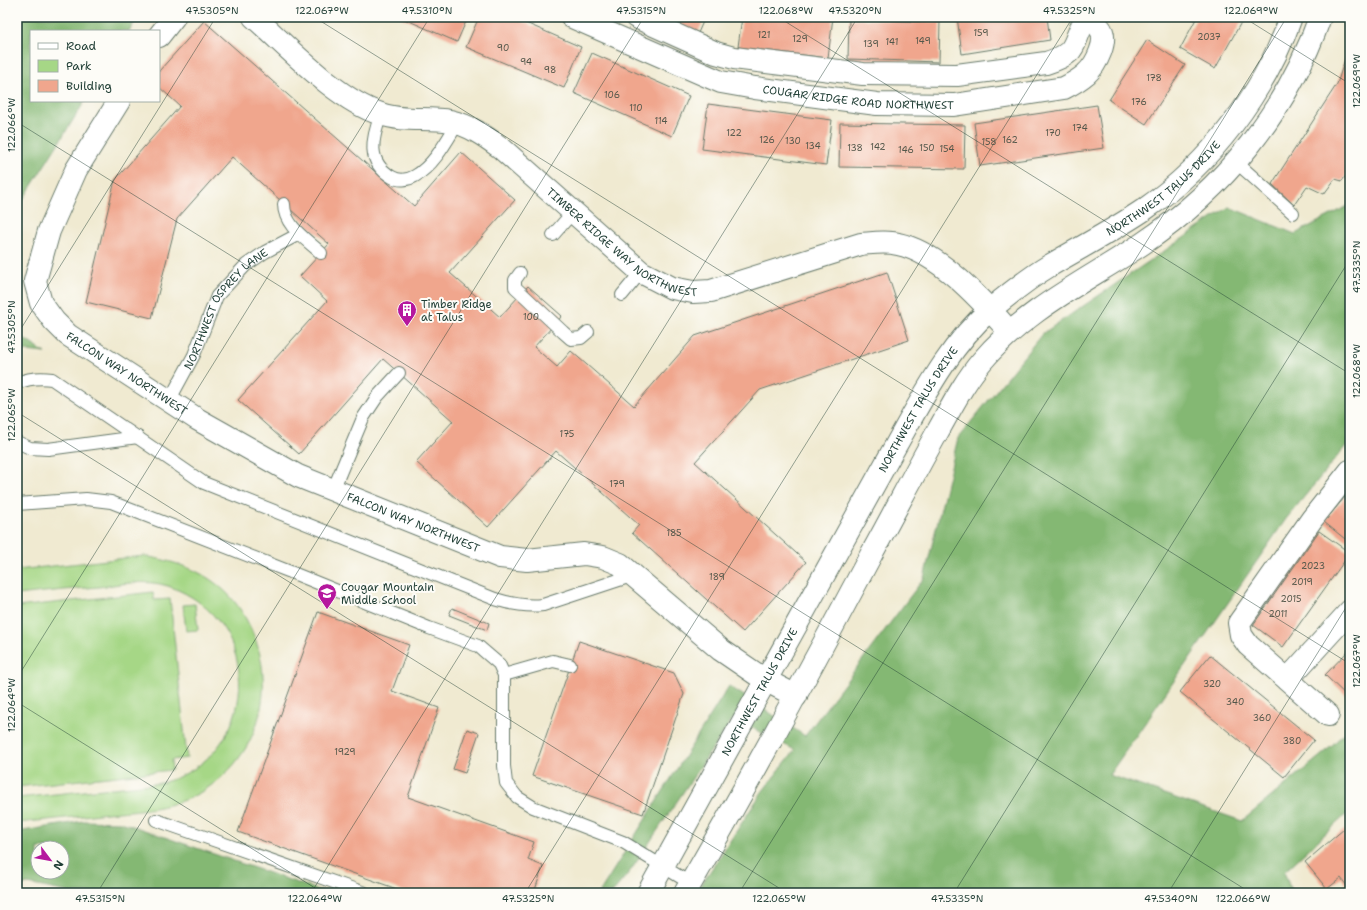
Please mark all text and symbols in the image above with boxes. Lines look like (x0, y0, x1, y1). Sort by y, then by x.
text: 47.5305°N (185, 4, 239, 17)
text: 122.067°W (295, 4, 349, 17)
text: 47.5310°N (402, 4, 452, 17)
text: 47.5315°N (616, 4, 666, 17)
text: 122.068°W (759, 4, 814, 17)
text: 47.5320°N (828, 4, 882, 17)
text: 47.5325°N (1043, 4, 1095, 17)
text: 122.069°W (1224, 4, 1278, 17)
house number: 159 (974, 27, 989, 39)
house number: 121 (758, 29, 770, 41)
legend (30, 30, 160, 102)
house number: 2037 (1197, 31, 1221, 43)
house number: 129 (792, 33, 808, 45)
house number: 149 (915, 35, 931, 47)
house number: 141 (886, 36, 898, 48)
text: Road (66, 38, 97, 54)
house number: 139 (863, 38, 879, 50)
house number: 90 (497, 42, 509, 54)
text: 122.069°W (1350, 54, 1363, 108)
house number: 94 (520, 56, 532, 68)
text: Park (66, 58, 92, 74)
house number: 98 (544, 64, 556, 76)
house number: 178 (1146, 72, 1162, 84)
text: Building (66, 78, 112, 94)
street label: COUGAR RIDGE ROAD NORTHWEST (762, 82, 954, 113)
house number: 106 (604, 89, 620, 101)
house number: 176 (1131, 96, 1147, 108)
text: 122.066°W (5, 97, 18, 152)
house number: 110 (629, 102, 643, 114)
house number: 114 (654, 115, 668, 127)
house number: 174 (1072, 122, 1088, 134)
house number: 122 (726, 127, 742, 139)
house number: 170 (1045, 127, 1061, 139)
house number: 126 (759, 134, 775, 146)
house number: 162 (1002, 134, 1018, 146)
house number: 130 (785, 135, 801, 147)
house number: 158 (981, 136, 997, 148)
street label: NORTHWEST TALUS DRIVE (1103, 137, 1224, 239)
house number: 134 (805, 140, 821, 152)
house number: 142 (870, 141, 886, 153)
house number: 138 (847, 142, 863, 154)
house number: 150 (919, 142, 935, 154)
house number: 154 (939, 143, 955, 155)
house number: 146 (898, 144, 914, 156)
street label: TIMBER RIDGE WAY NORTHWEST (543, 184, 698, 300)
text: 47.5335°N (1350, 241, 1363, 293)
street label: NORTHWEST OSPREY LANE (180, 245, 271, 372)
place label: Timber Ridge at Talus (421, 297, 492, 325)
building icon: Timber Ridge at Talus (396, 299, 418, 327)
text: 47.5305°N (5, 300, 18, 354)
house number: 100 (523, 311, 539, 323)
street label: FALCON WAY NORTHWEST (63, 328, 191, 418)
street label: NORTHWEST TALUS DRIVE (875, 343, 961, 475)
text: 122.068°W (1350, 343, 1363, 398)
text: 122.065°W (5, 388, 18, 442)
house number: 175 (560, 428, 574, 440)
house number: 179 (609, 478, 625, 490)
street label: FALCON WAY NORTHWEST (345, 489, 482, 556)
house number: 185 (666, 527, 682, 539)
house number: 2023 (1301, 560, 1325, 572)
house number: 189 (709, 571, 725, 583)
house number: 2019 (1291, 576, 1313, 588)
place label: Cougar Mountain Middle School (341, 580, 434, 608)
school or university icon: Cougar Mountain Middle School (316, 582, 338, 610)
house number: 2015 (1280, 593, 1302, 605)
house number: 2011 (1268, 608, 1288, 620)
street label: NORTHWEST TALUS DRIVE (718, 625, 801, 758)
text: 122.067°W (1350, 634, 1363, 688)
text: 122.064°W (5, 677, 18, 732)
house number: 320 (1203, 678, 1221, 690)
house number: 340 (1226, 696, 1244, 708)
house number: 360 (1253, 712, 1271, 724)
house number: 380 (1283, 735, 1301, 747)
house number: 1929 (334, 746, 356, 758)
north arrow (30, 840, 70, 880)
text: N (49, 857, 67, 873)
text: 47.5315°N (75, 892, 125, 905)
text: 122.064°W (288, 892, 343, 905)
text: 47.5325°N (502, 892, 554, 905)
text: 122.065°W (752, 892, 806, 905)
text: 47.5335°N (931, 892, 983, 905)
text: 47.5340°N (1144, 892, 1198, 905)
text: 122.066°W (1216, 892, 1271, 905)

